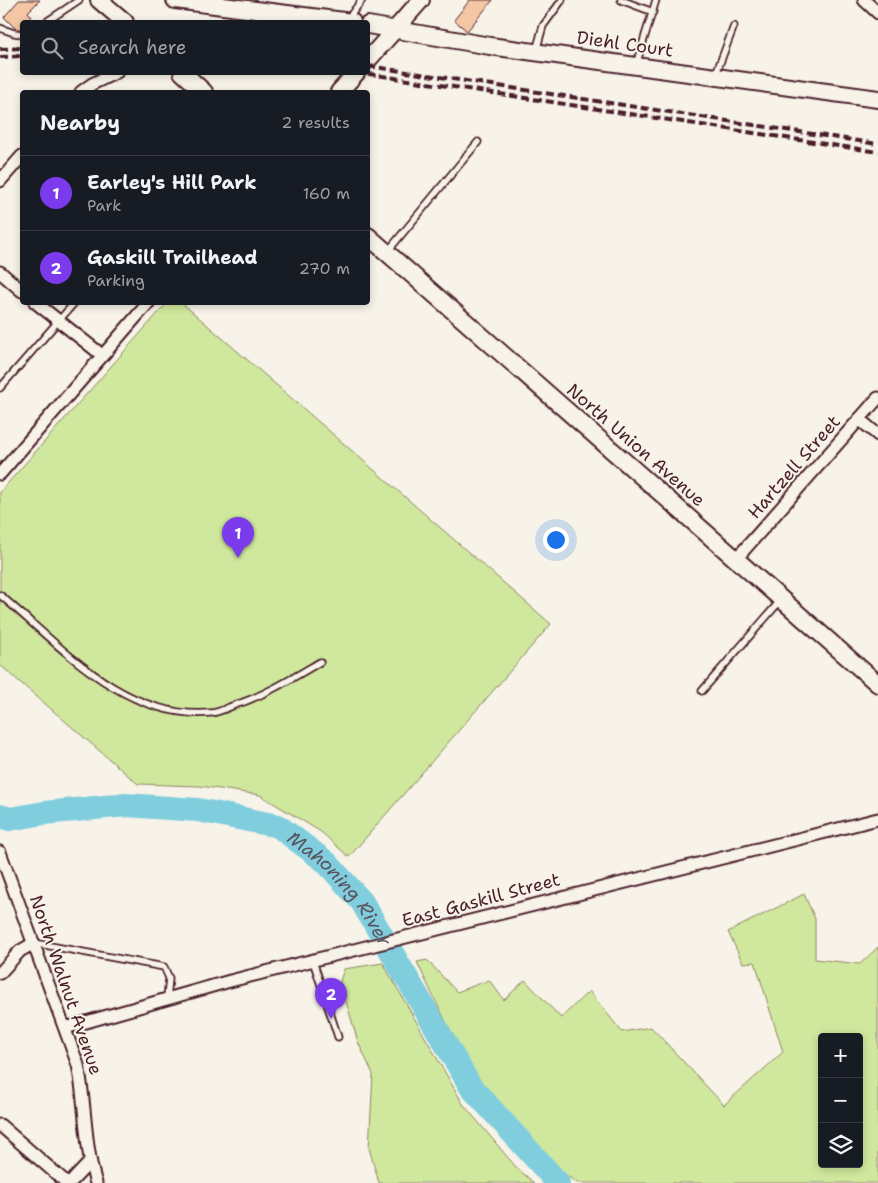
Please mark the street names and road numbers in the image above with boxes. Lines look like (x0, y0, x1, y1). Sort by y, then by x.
street label: Diehl Court (575, 25, 675, 63)
street label: North Union Avenue (562, 378, 710, 512)
street label: Hartzell Street (742, 410, 846, 524)
street label: East Gaskill Street (399, 867, 563, 933)
street label: North Walnut Avenue (24, 892, 108, 1078)

